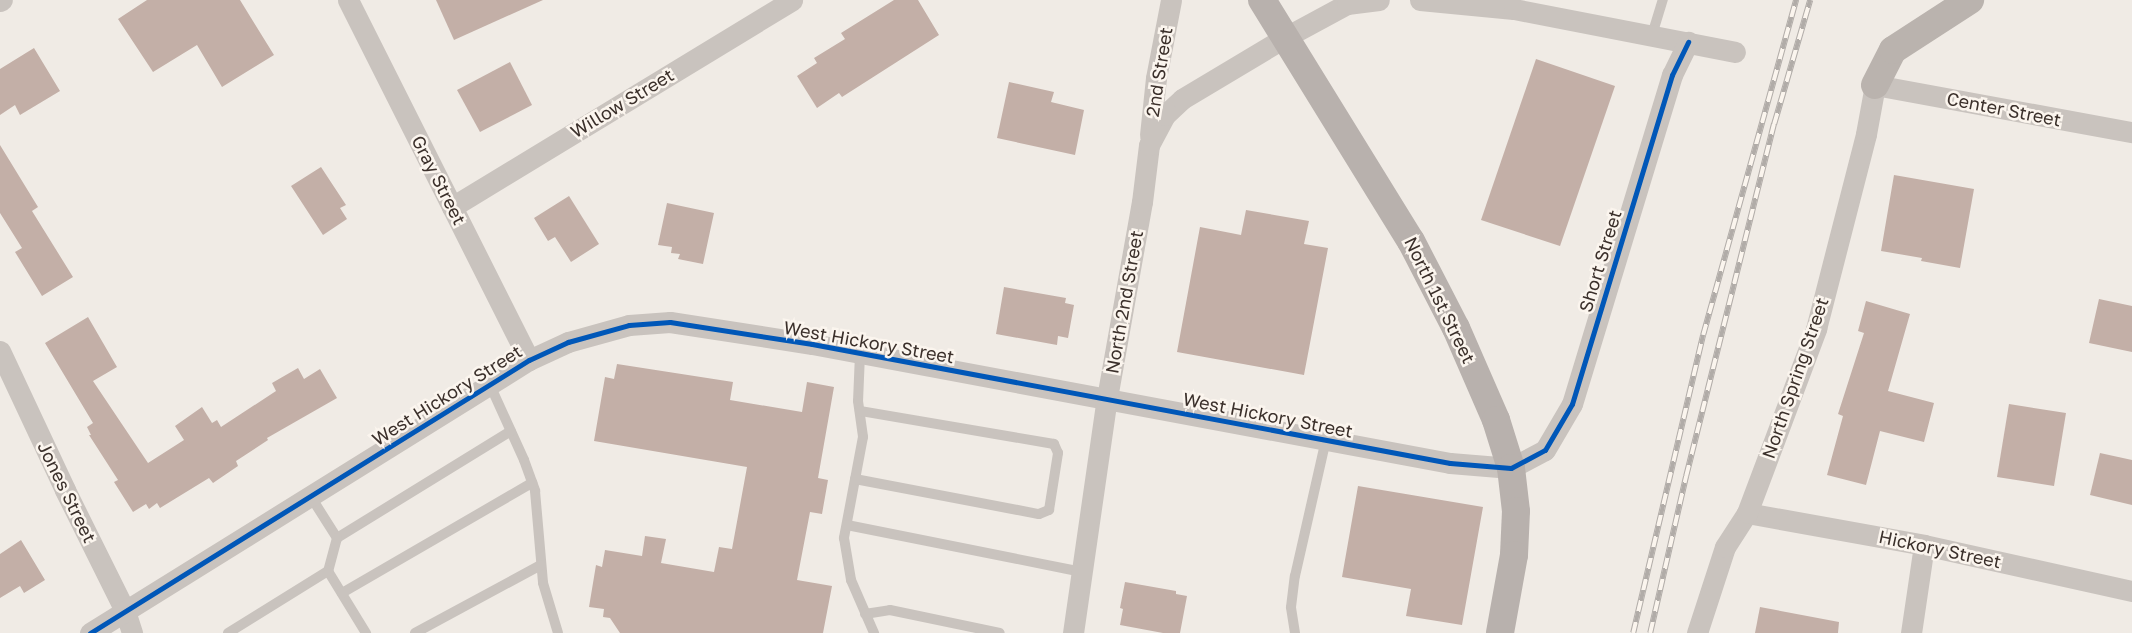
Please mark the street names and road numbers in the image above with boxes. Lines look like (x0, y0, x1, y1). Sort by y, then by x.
street label: 2nd Street (1141, 26, 1177, 118)
street label: Willow Street (567, 64, 677, 142)
street label: Center Street (1945, 87, 2063, 131)
street label: Gray Street (407, 132, 471, 228)
street label: Short Street (1574, 207, 1626, 315)
street label: North 2nd Street (1101, 229, 1147, 375)
street label: North 1st Street (1400, 233, 1480, 367)
street label: North Spring Street (1757, 295, 1833, 461)
street label: West Hickory Street (782, 316, 956, 368)
street label: West Hickory Street (368, 340, 526, 450)
street label: West Hickory Street (1181, 388, 1355, 442)
street label: Jones Street (33, 438, 101, 546)
street label: Hickory Street (1877, 526, 2003, 572)

